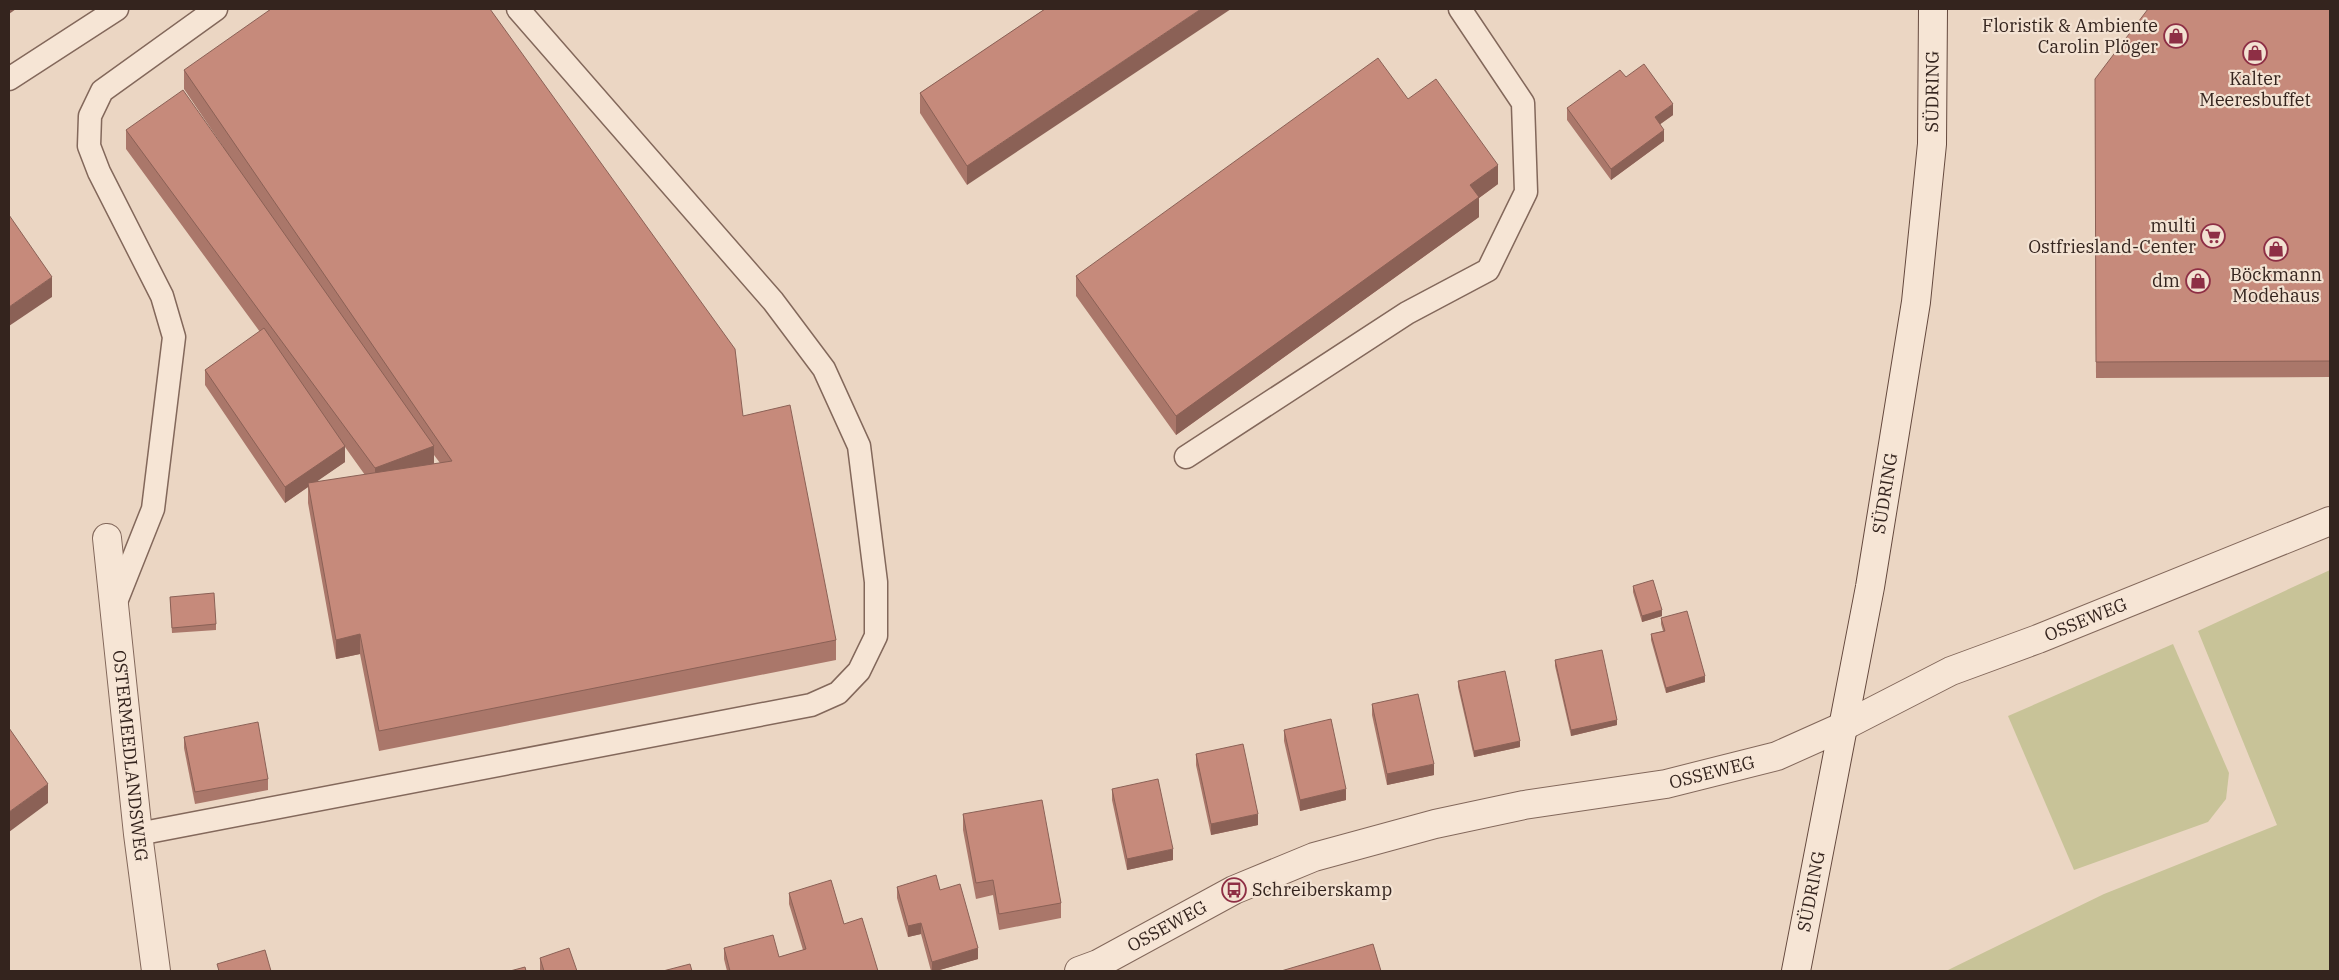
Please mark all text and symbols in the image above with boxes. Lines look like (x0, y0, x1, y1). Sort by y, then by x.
place label: Floristik & Ambiente Carolin Plöger (1982, 14, 2158, 58)
shop icon: Floristik & Ambiente Carolin Plöger (2163, 23, 2189, 49)
shop icon: Kalter Meeresbuffet (2242, 40, 2268, 66)
street label: SÜDRING (1920, 51, 1944, 133)
place label: Kalter Meeresbuffet (2199, 67, 2311, 111)
place label: multi Ostfriesland-Center (2028, 214, 2196, 258)
supermarket icon: multi Ostfriesland-Center (2200, 223, 2226, 249)
shop icon: Böckmann Modehaus (2263, 236, 2289, 262)
place label: Böckmann Modehaus (2230, 263, 2322, 307)
shop icon: dm (2185, 268, 2211, 294)
place label: dm (2152, 269, 2180, 292)
street label: SÜDRING (1867, 451, 1903, 535)
street label: OSSEWEG (2041, 592, 2130, 646)
street label: OSTERMEEDLANDSWEG (108, 649, 154, 863)
street label: OSSEWEG (1667, 750, 1757, 794)
street label: SÜDRING (1792, 849, 1830, 934)
bus stop icon: Schreiberskamp (1221, 877, 1247, 903)
place label: Schreiberskamp (1252, 878, 1392, 901)
street label: OSSEWEG (1123, 895, 1211, 957)

